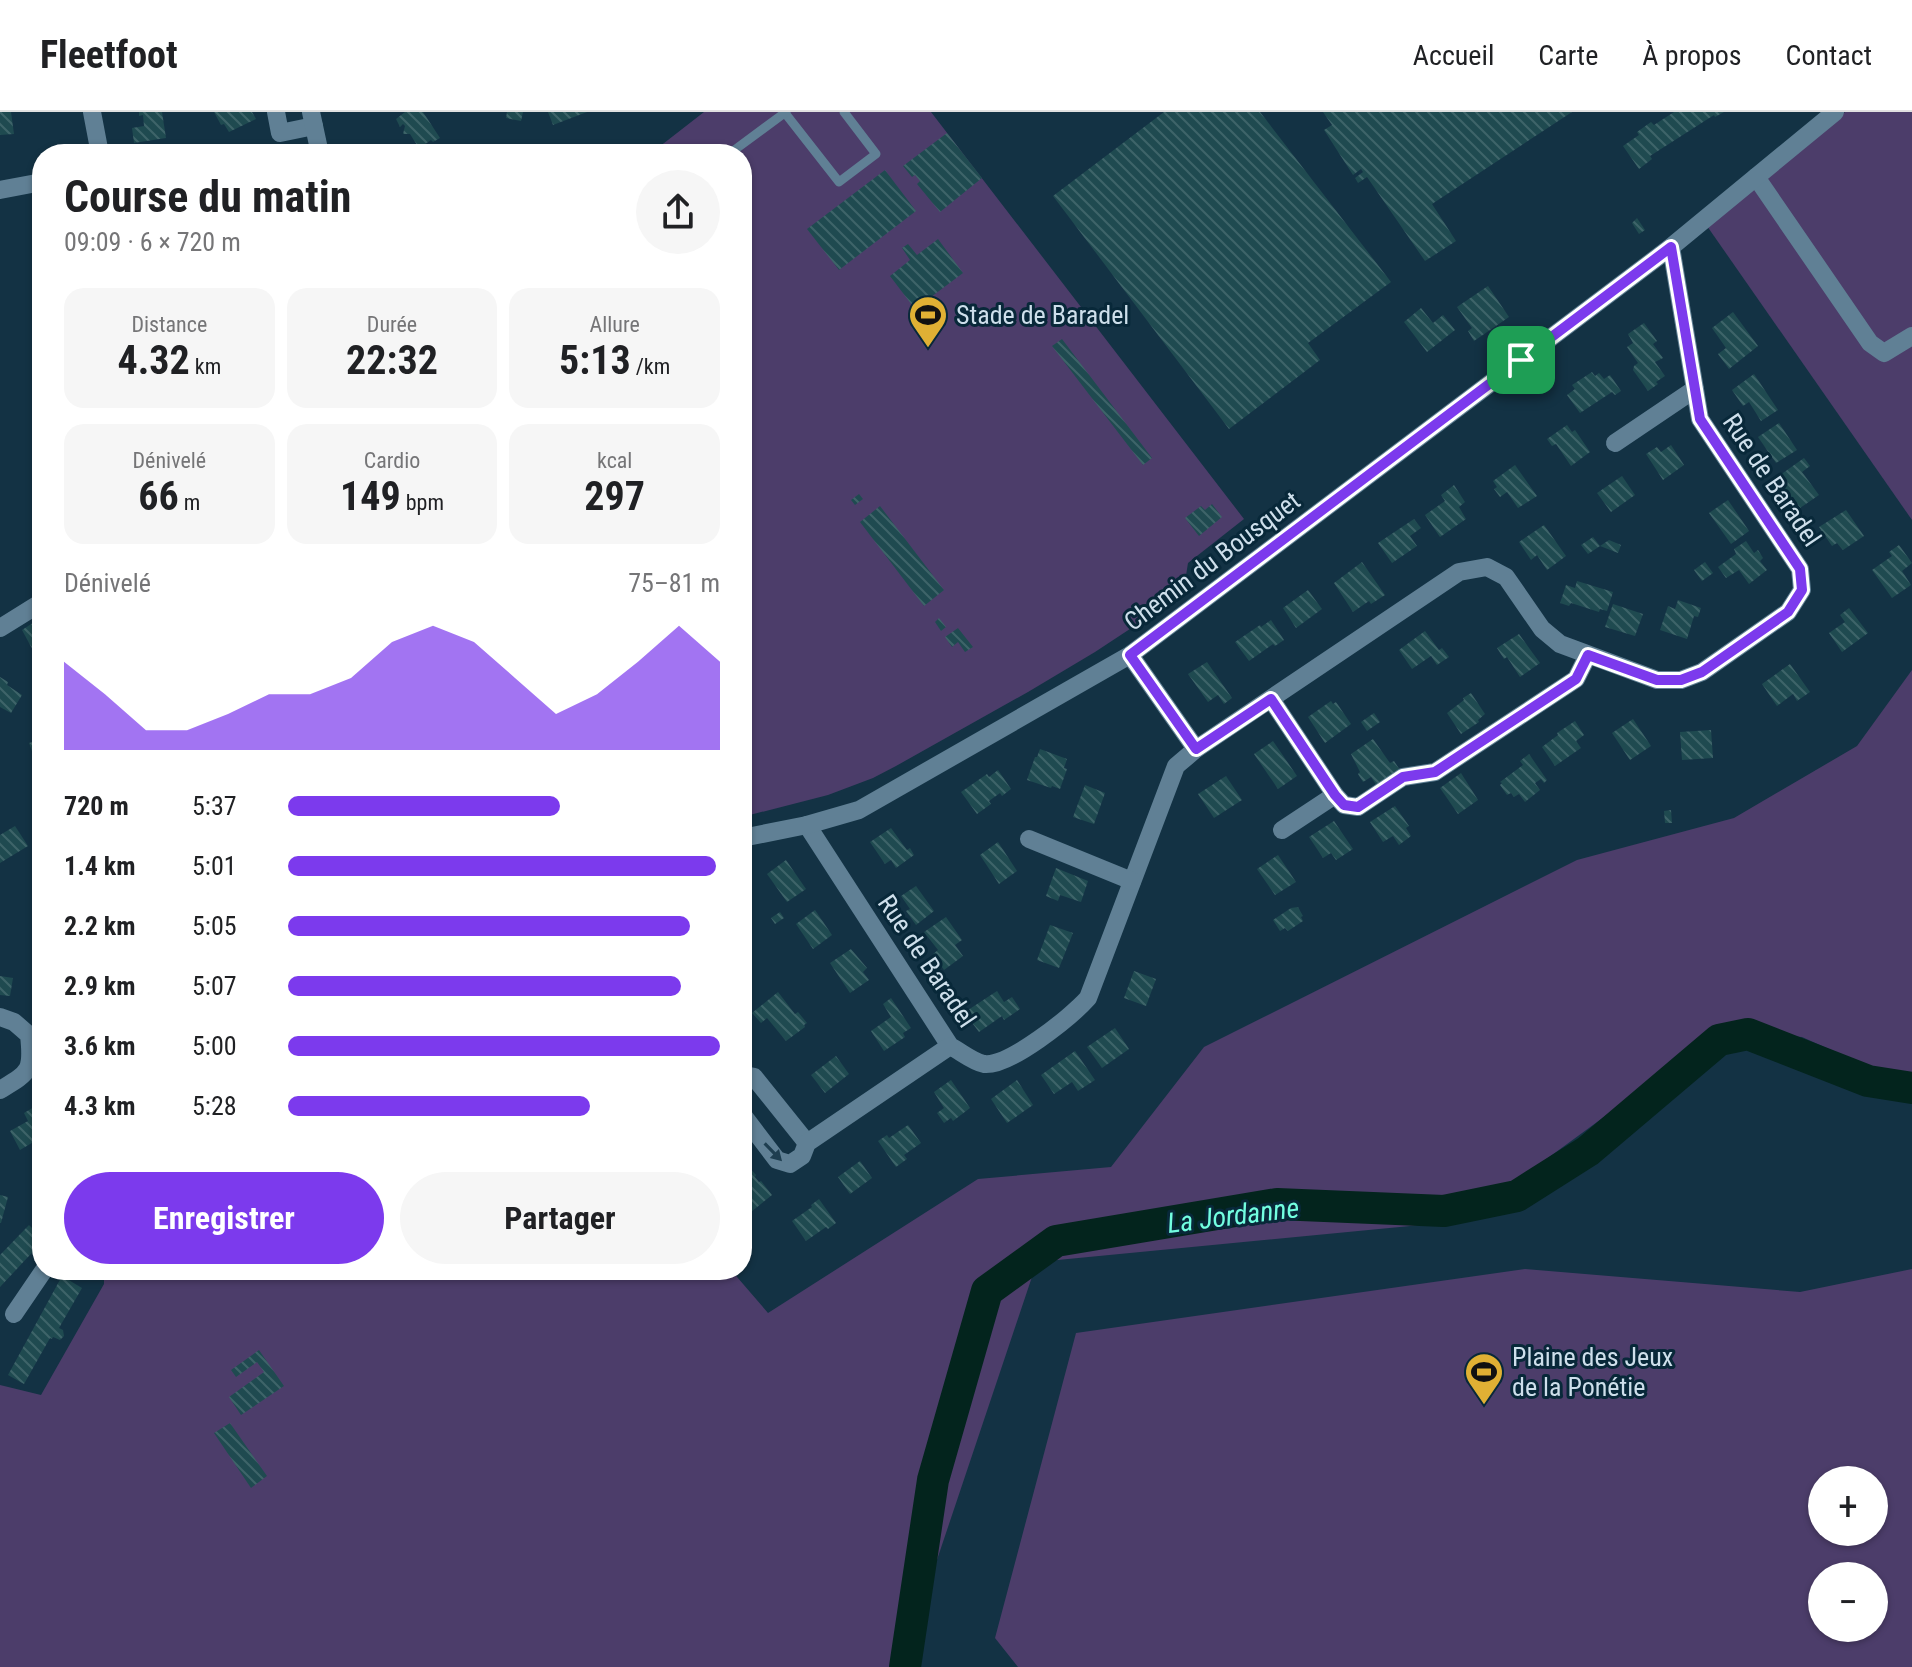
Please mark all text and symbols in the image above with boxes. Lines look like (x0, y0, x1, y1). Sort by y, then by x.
text: Fleetfoot (40, 33, 178, 77)
text: Accueil (1413, 39, 1494, 72)
text: Carte (1538, 39, 1598, 72)
text: À propos (1642, 39, 1742, 72)
text: Contact (1786, 39, 1872, 72)
button: share (636, 170, 720, 254)
text: Course du matin (64, 171, 352, 223)
text: 09:09 · 6 × 720 m (64, 227, 241, 257)
sports icon: Stade de Baradel (907, 294, 949, 349)
place label: Stade de Baradel (956, 300, 1129, 330)
text: Distance (131, 312, 207, 337)
text: Durée (367, 312, 417, 337)
text: Allure (590, 312, 640, 337)
pin (1487, 326, 1555, 394)
text: 4.32 (117, 337, 190, 384)
text: 22:32 (346, 337, 438, 384)
text: 5:13 (559, 337, 631, 384)
icon: arrive (1499, 338, 1543, 382)
text: km (190, 354, 221, 379)
text: /km (631, 354, 670, 379)
street label: Rue de Baradel (1717, 408, 1827, 552)
text: Dénivelé (133, 448, 206, 473)
text: Cardio (364, 448, 420, 473)
text: kcal (597, 448, 632, 473)
text: 66 (138, 473, 179, 520)
text: 149 (340, 473, 401, 520)
text: 297 (584, 473, 645, 520)
street label: Chemin du Bousquet (1118, 485, 1306, 637)
text: m (179, 490, 200, 515)
text: bpm (401, 490, 444, 515)
text: Dénivelé (64, 568, 151, 598)
text: 75–81 m (628, 568, 720, 598)
text: 720 m (64, 791, 129, 821)
text: 5:37 (192, 791, 237, 821)
text: 1.4 km (64, 851, 136, 881)
text: 5:01 (192, 851, 237, 881)
street label: Rue de Baradel (872, 889, 982, 1033)
text: 2.2 km (64, 911, 136, 941)
text: 5:05 (192, 911, 237, 941)
text: 2.9 km (64, 971, 136, 1001)
text: 5:07 (192, 971, 237, 1001)
text: 3.6 km (64, 1031, 136, 1061)
text: 5:00 (192, 1031, 237, 1061)
text: 4.3 km (64, 1091, 136, 1121)
text: 5:28 (192, 1091, 237, 1121)
one-way arrow (764, 1142, 782, 1161)
button: Enregistrer (64, 1172, 384, 1264)
button: Partager (400, 1172, 720, 1264)
water label: La Jordanne (1165, 1191, 1301, 1240)
place label: Plaine des Jeux de la Ponétie (1512, 1342, 1673, 1402)
sports icon: Plaine des Jeux de la Ponétie (1463, 1351, 1505, 1406)
map controls (1808, 1466, 1888, 1642)
button: + (1808, 1466, 1888, 1546)
button: − (1808, 1562, 1888, 1642)

